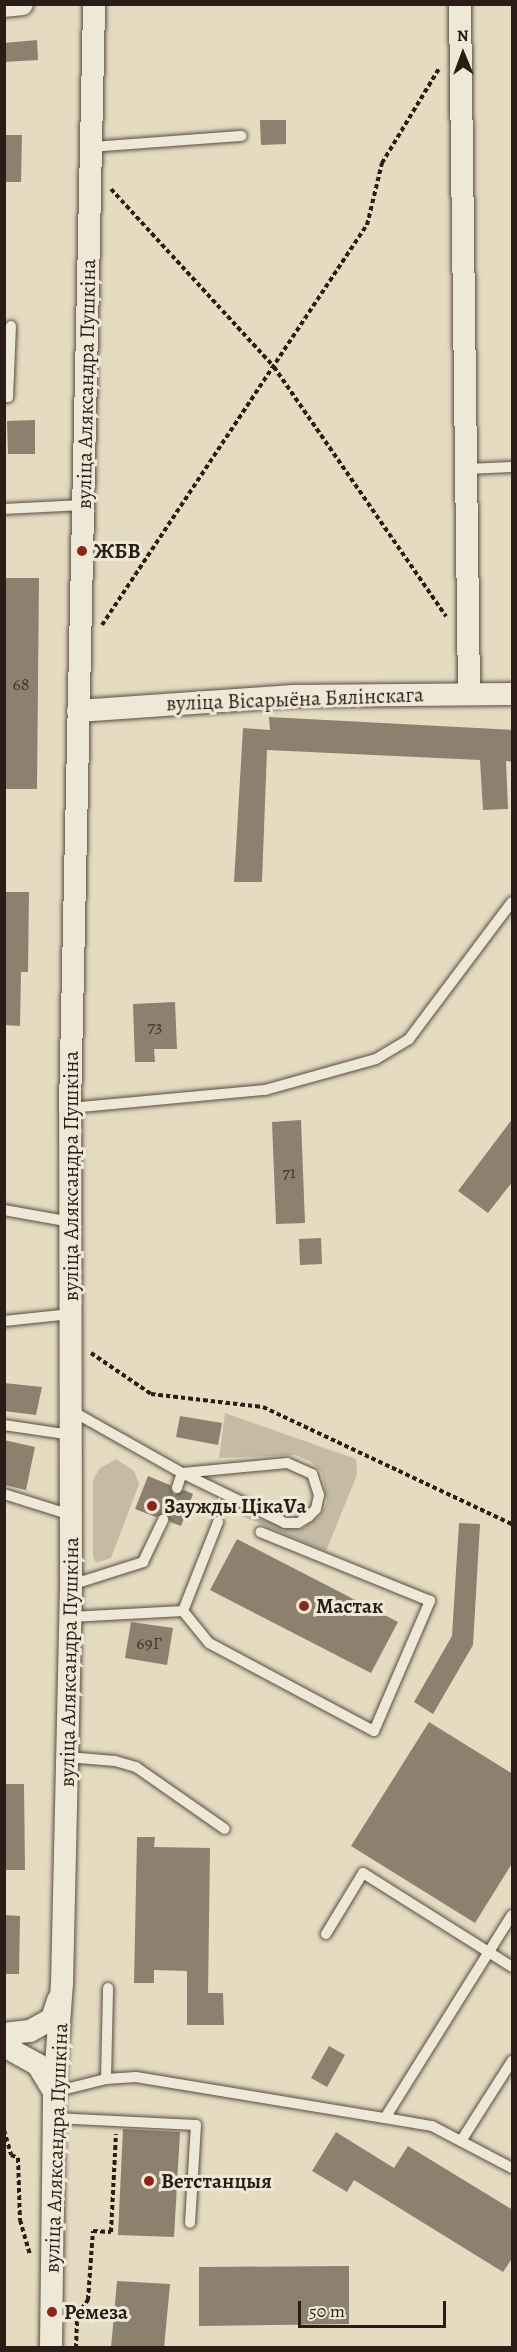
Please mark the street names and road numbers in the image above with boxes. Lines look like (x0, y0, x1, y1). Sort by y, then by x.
street label: вуліца Аляксандра Пушкіна (71, 259, 101, 509)
street label: вуліца Вісарыёна Бялінскага (166, 682, 424, 716)
street label: вуліца Аляксандра Пушкіна (58, 1051, 84, 1301)
street label: вуліца Аляксандра Пушкіна (54, 1537, 84, 1787)
street label: вуліца Аляксандра Пушкіна (39, 2022, 73, 2274)

